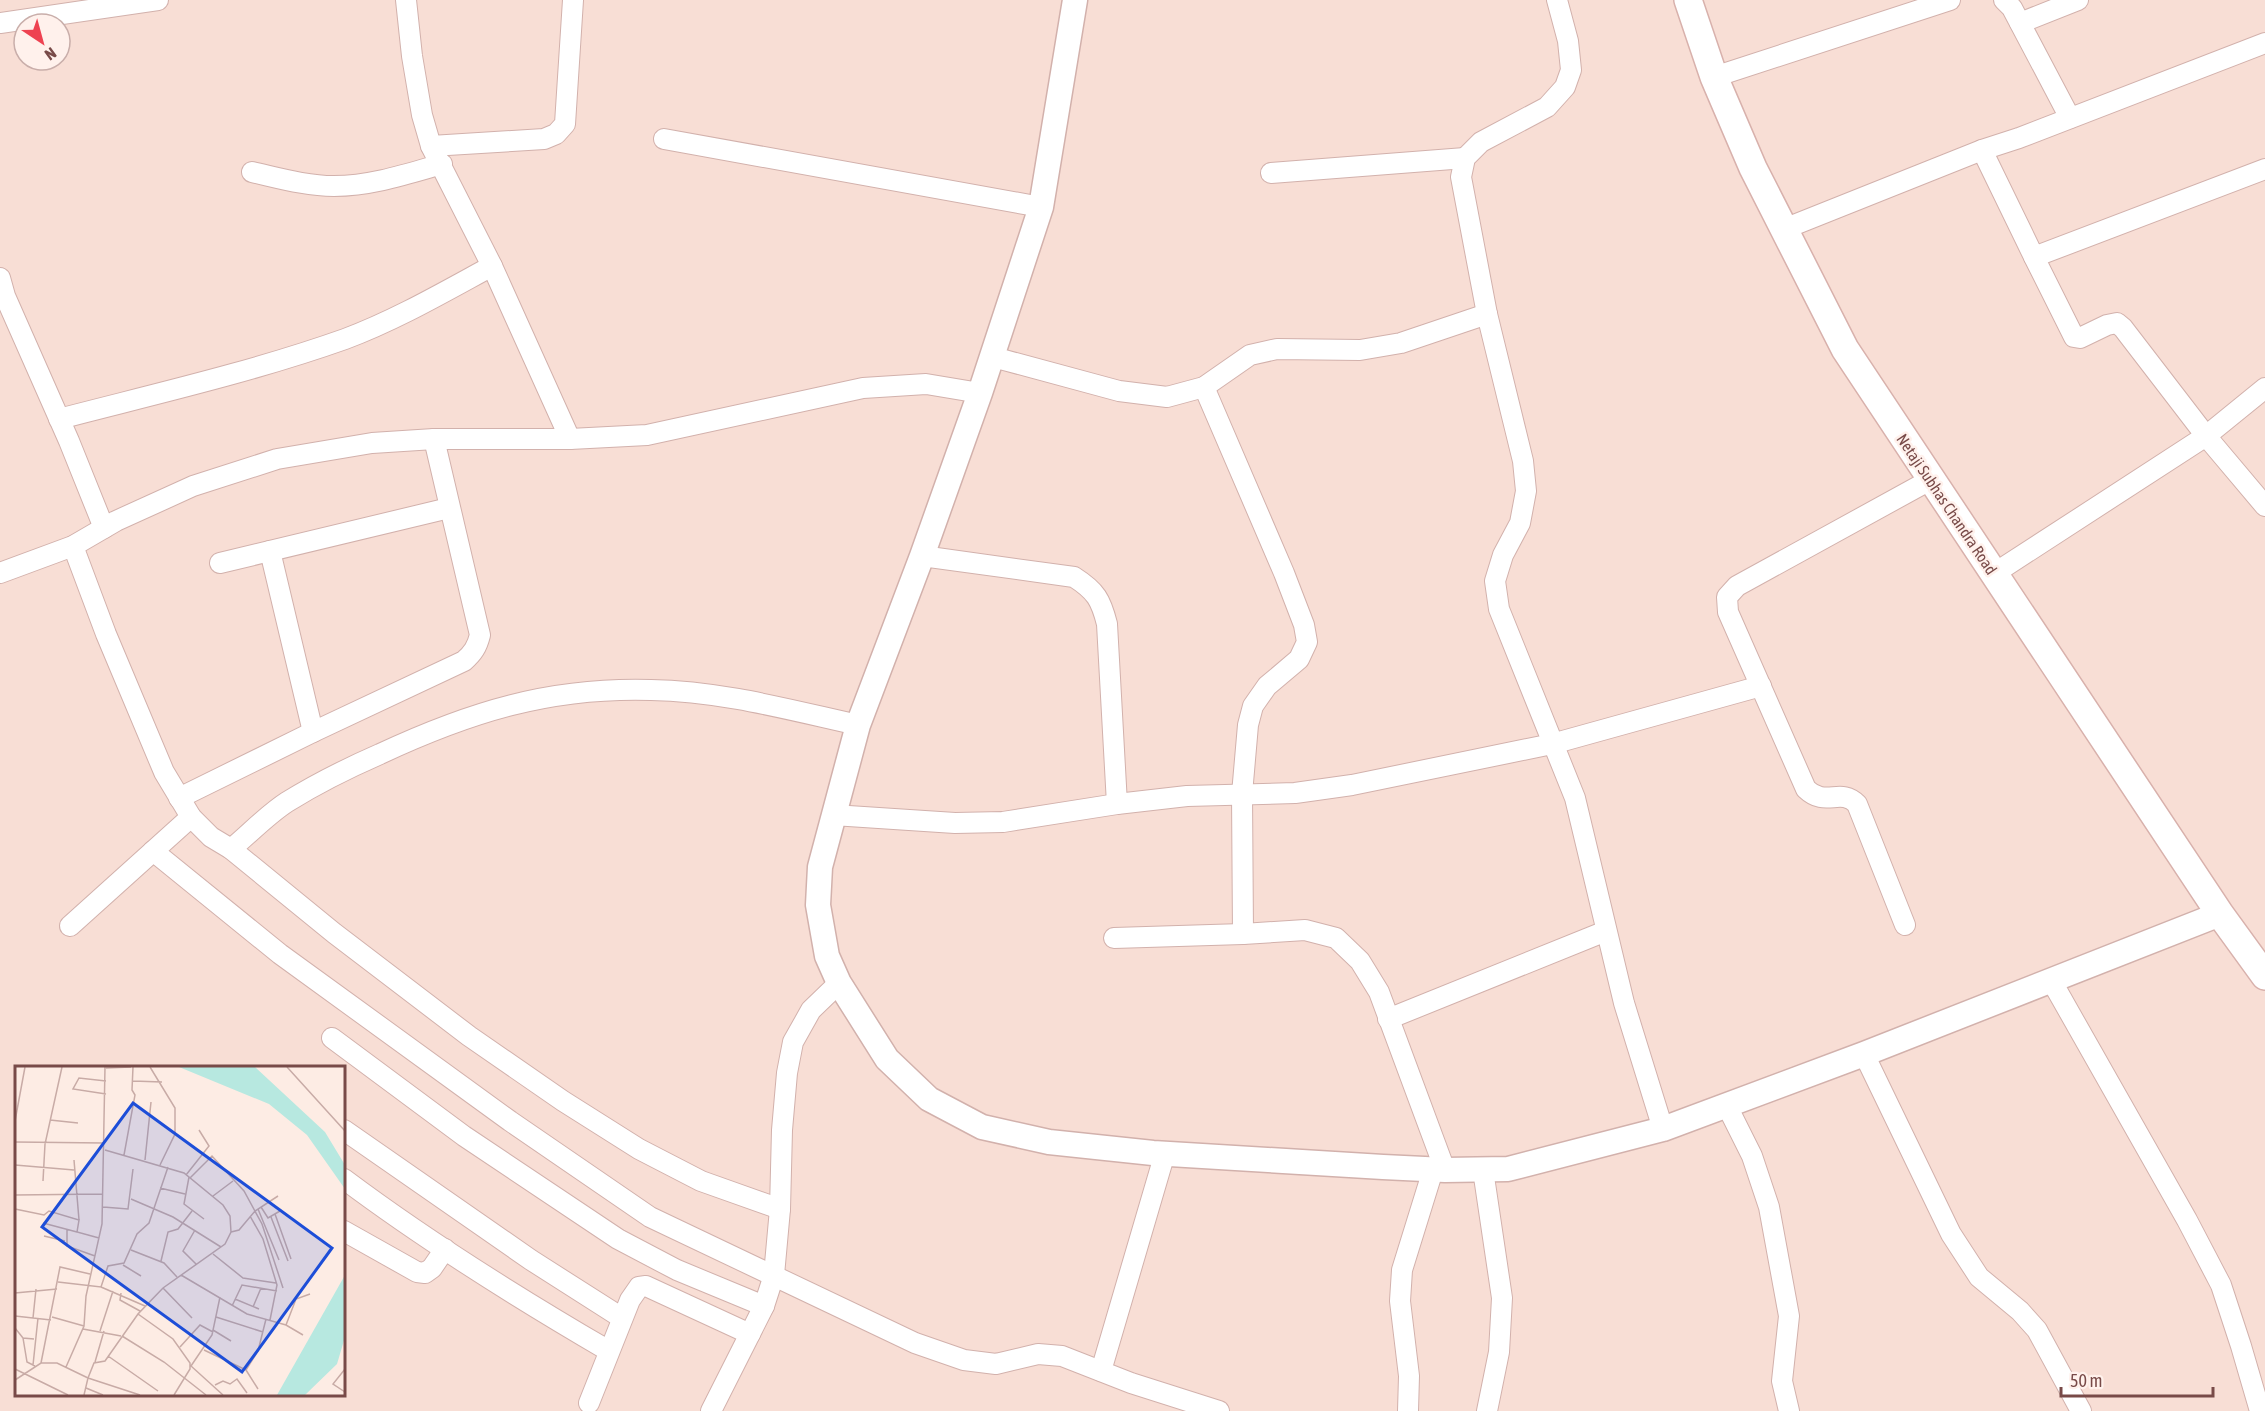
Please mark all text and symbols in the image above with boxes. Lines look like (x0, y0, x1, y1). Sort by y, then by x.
north arrow (12, 12, 72, 72)
text: N (42, 44, 60, 64)
street label: Netaji Subhas Chandra Road (1892, 430, 2001, 578)
inset map (15, 1066, 345, 1396)
scale bar (2061, 1360, 2212, 1398)
text: 50 m (2070, 1370, 2102, 1391)

